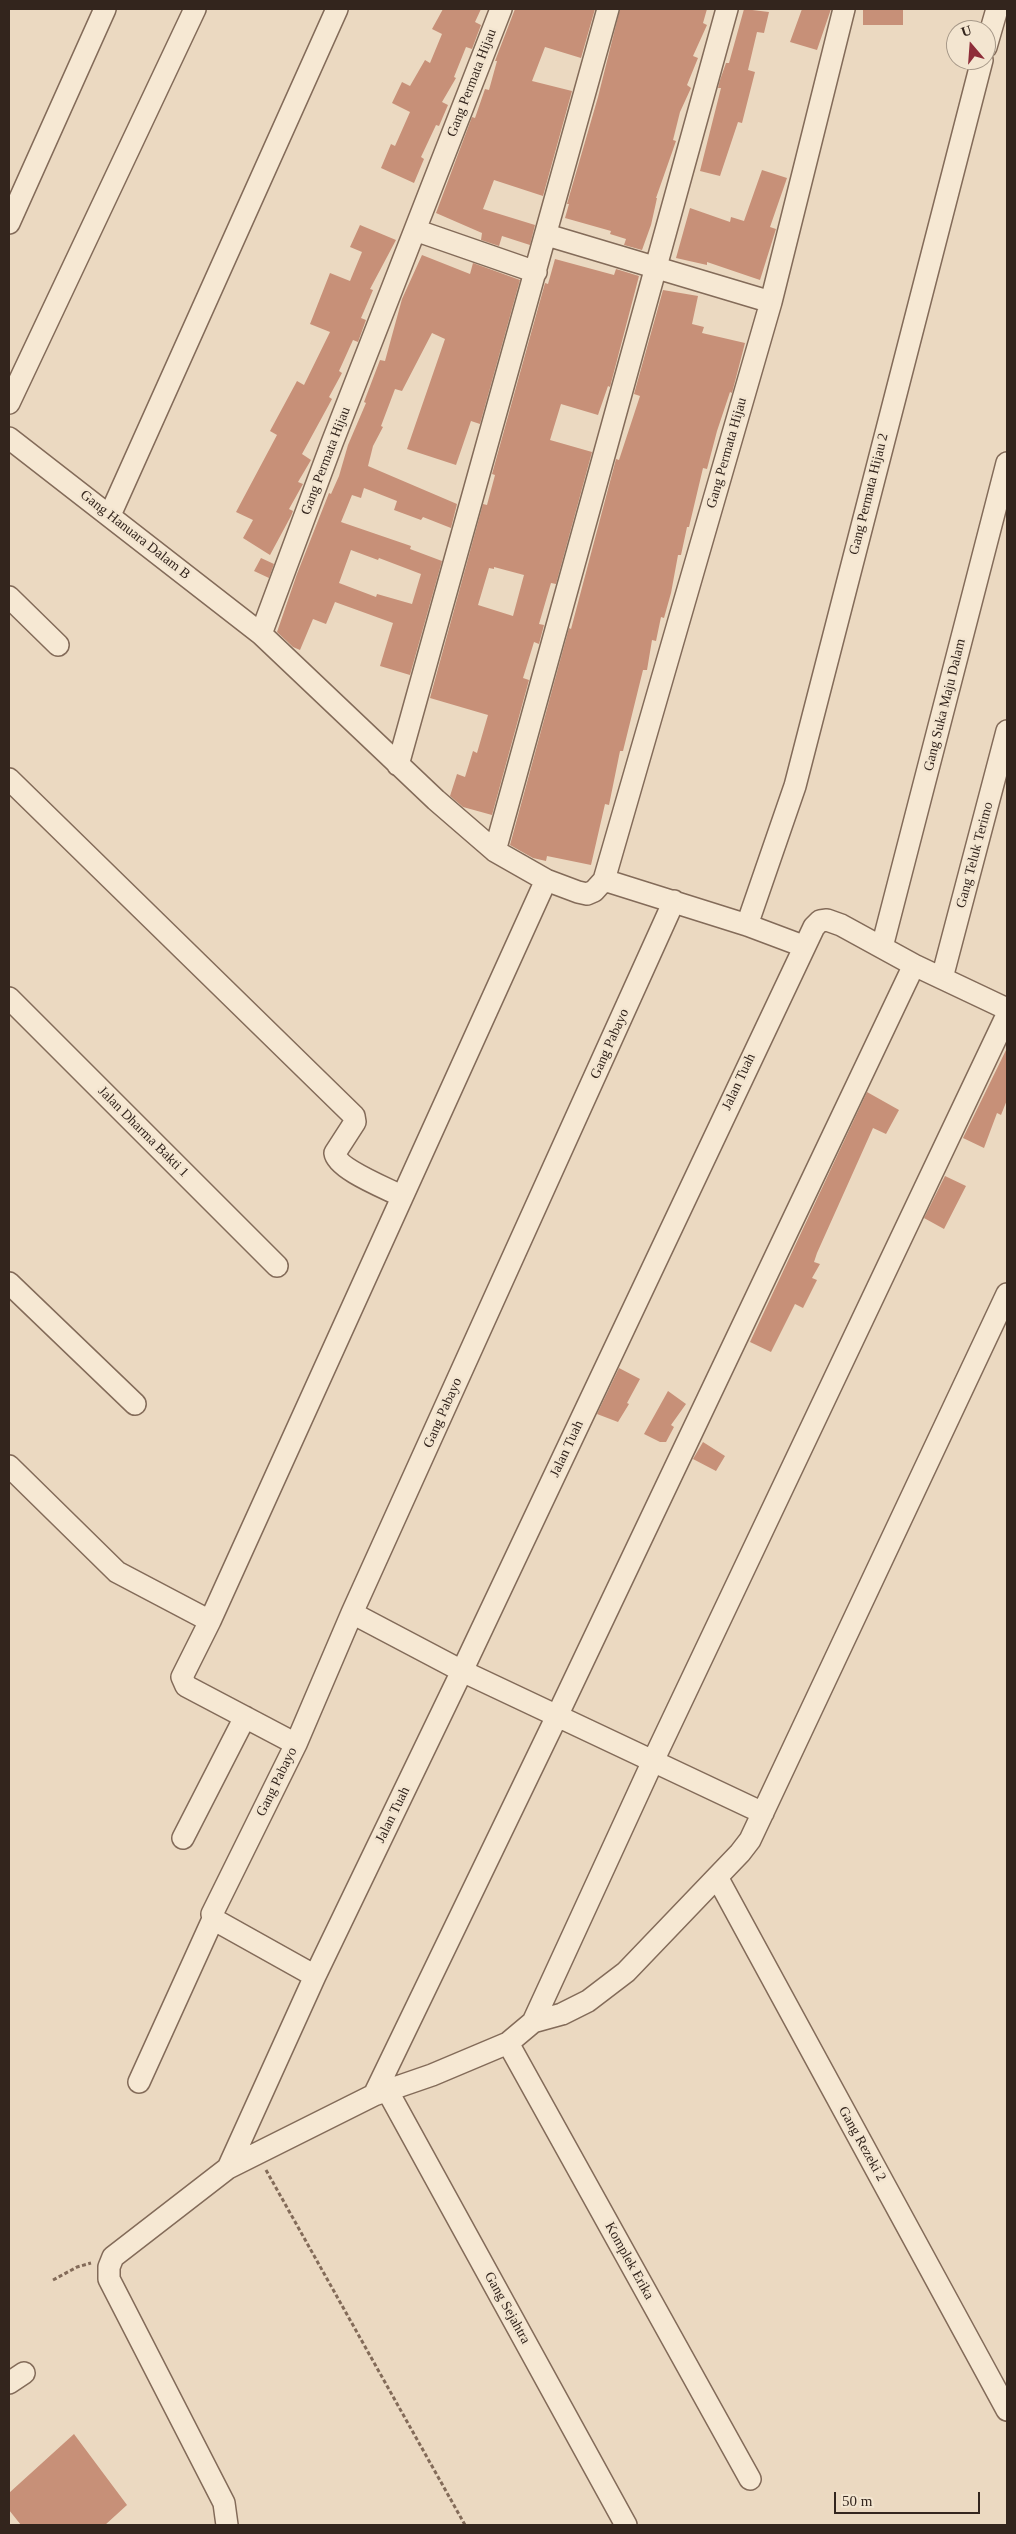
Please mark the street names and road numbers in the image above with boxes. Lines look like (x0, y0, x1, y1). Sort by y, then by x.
street label: Gang Permata Hijau (444, 27, 500, 139)
street label: Gang Permata Hijau (703, 396, 751, 510)
street label: Gang Permata Hijau (298, 405, 354, 517)
street label: Gang Permata Hijau 2 (846, 431, 892, 557)
street label: Gang Hanuara Dalam B (77, 487, 193, 583)
street label: Gang Suka Maju Dalam (920, 637, 970, 773)
street label: Gang Teluk Terimo (953, 800, 997, 910)
street label: Gang Pabayo (587, 1006, 633, 1082)
street label: Jalan Tuah (719, 1051, 759, 1113)
street label: Jalan Dharma Bakti 1 (94, 1083, 192, 1181)
street label: Gang Pabayo (420, 1375, 466, 1451)
street label: Jalan Tuah (547, 1418, 587, 1480)
street label: Gang Pabayo (253, 1745, 301, 1819)
street label: Jalan Tuah (372, 1784, 414, 1846)
street label: Gang Rezeki 2 (834, 2104, 890, 2184)
street label: Komplek Erika (601, 2219, 657, 2303)
street label: Gang Sejahtra (480, 2269, 534, 2347)

